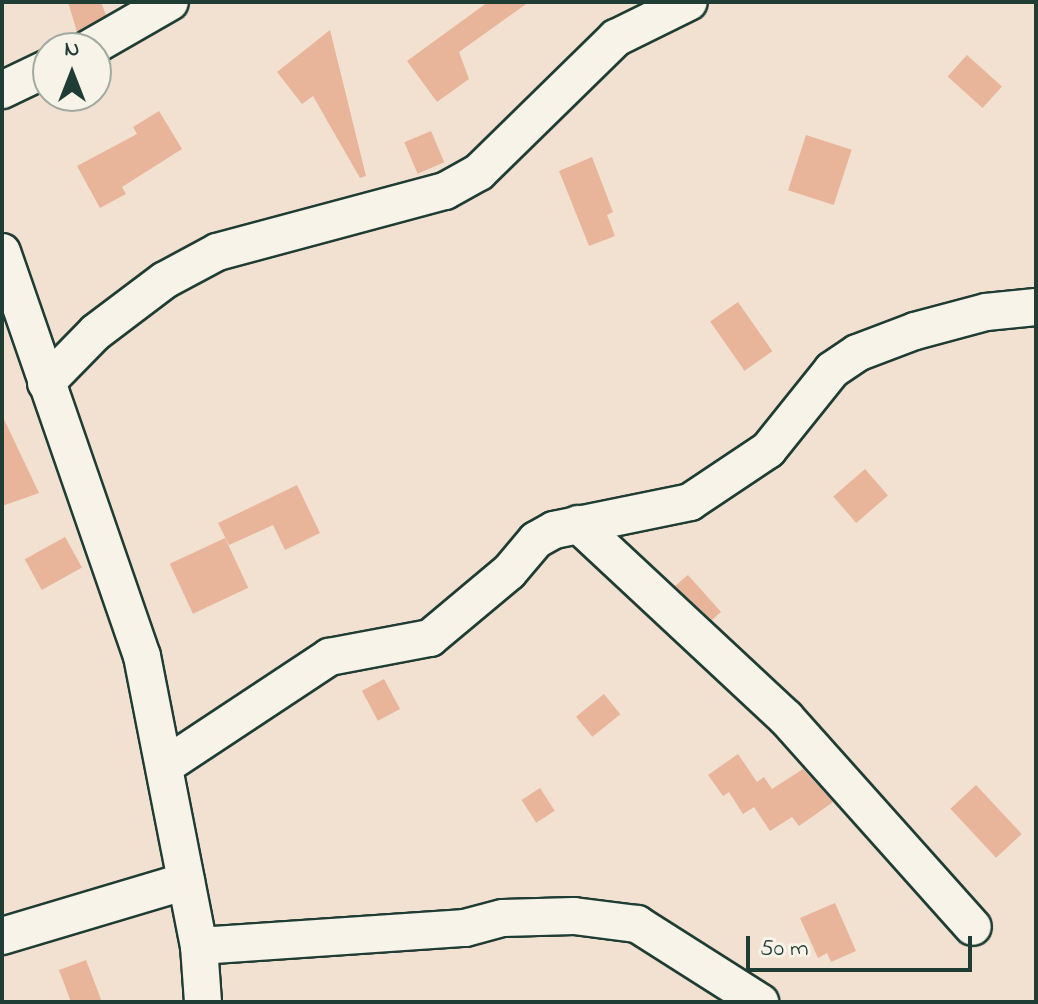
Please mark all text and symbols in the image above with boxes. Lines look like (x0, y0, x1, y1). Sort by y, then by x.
north arrow (32, 32, 112, 112)
text: N (65, 34, 79, 66)
scale bar (750, 920, 976, 970)
text: 50 m (760, 932, 809, 967)

